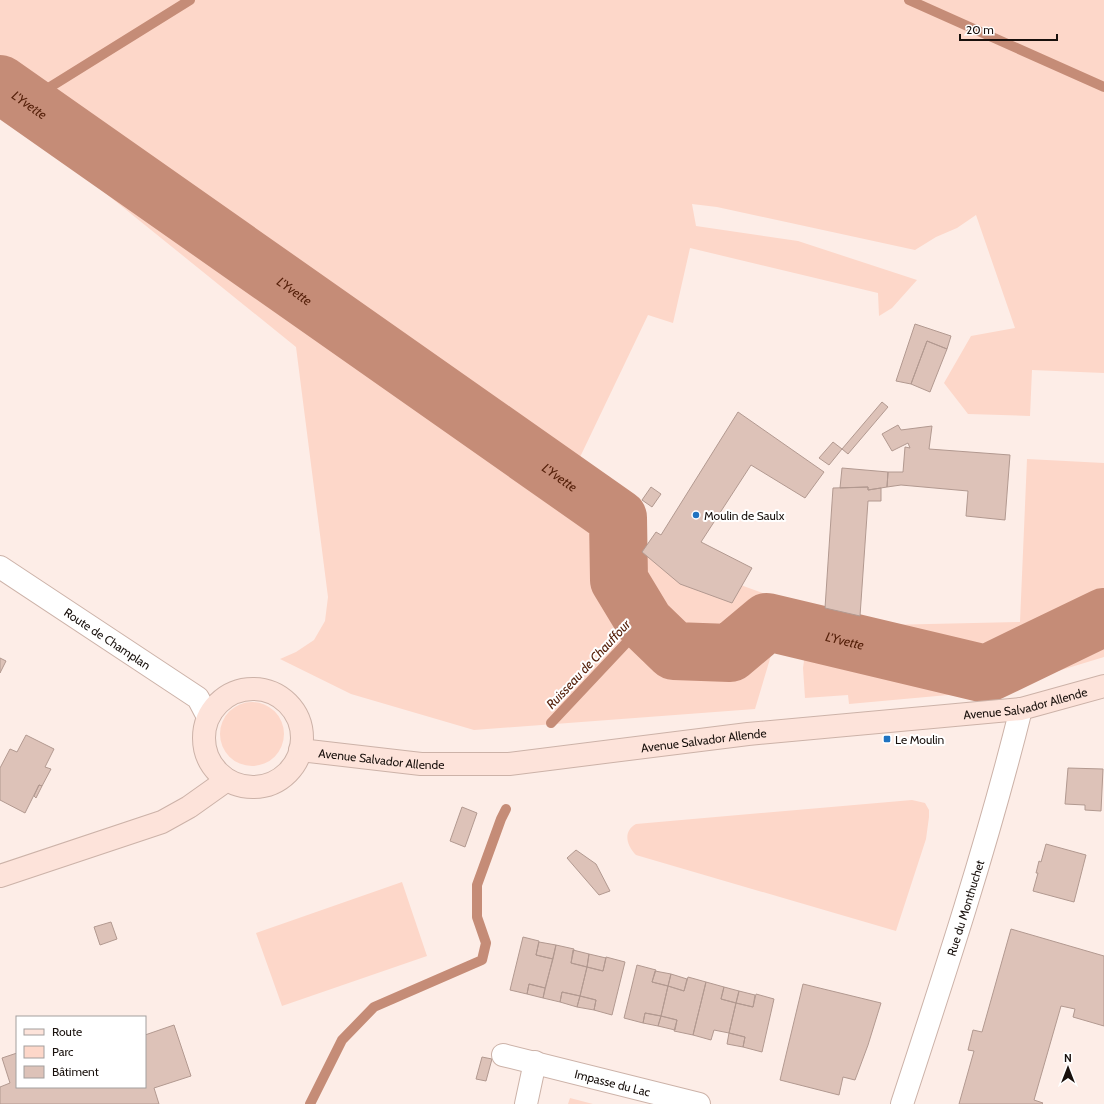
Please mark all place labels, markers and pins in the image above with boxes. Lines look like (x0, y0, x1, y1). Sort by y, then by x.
place label: Moulin de Saulx (704, 508, 785, 523)
marker: Moulin de Saulx (691, 510, 701, 520)
place label: Le Moulin (895, 732, 945, 747)
marker: Le Moulin (882, 734, 892, 744)

